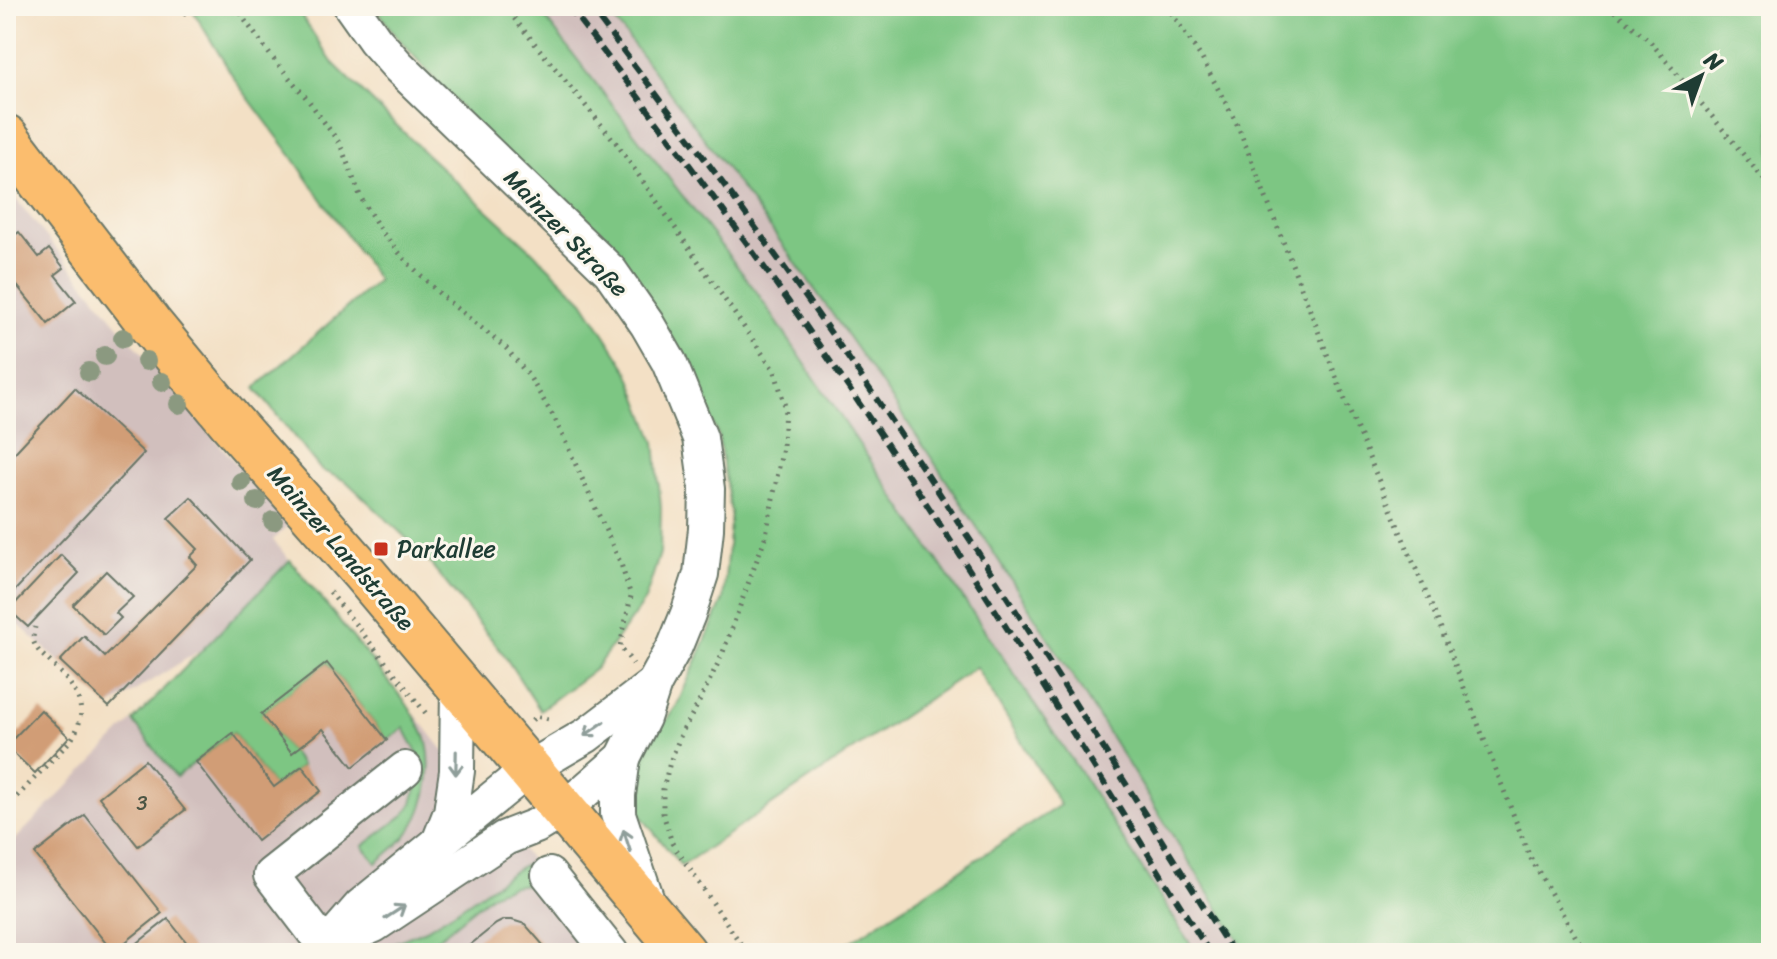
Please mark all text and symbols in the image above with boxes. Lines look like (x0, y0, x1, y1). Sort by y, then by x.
north arrow (1661, 36, 1741, 116)
text: N (1694, 41, 1733, 81)
street label: Mainzer Straße (493, 158, 639, 308)
street label: Mainzer Landstraße (256, 455, 426, 641)
place label: Parkallee (397, 528, 496, 570)
marker: Parkallee (372, 540, 390, 558)
one-way arrow (583, 721, 605, 737)
one-way arrow (449, 749, 464, 776)
house number: 3 (137, 786, 148, 821)
one-way arrow (619, 829, 634, 855)
one-way arrow (383, 903, 406, 919)

